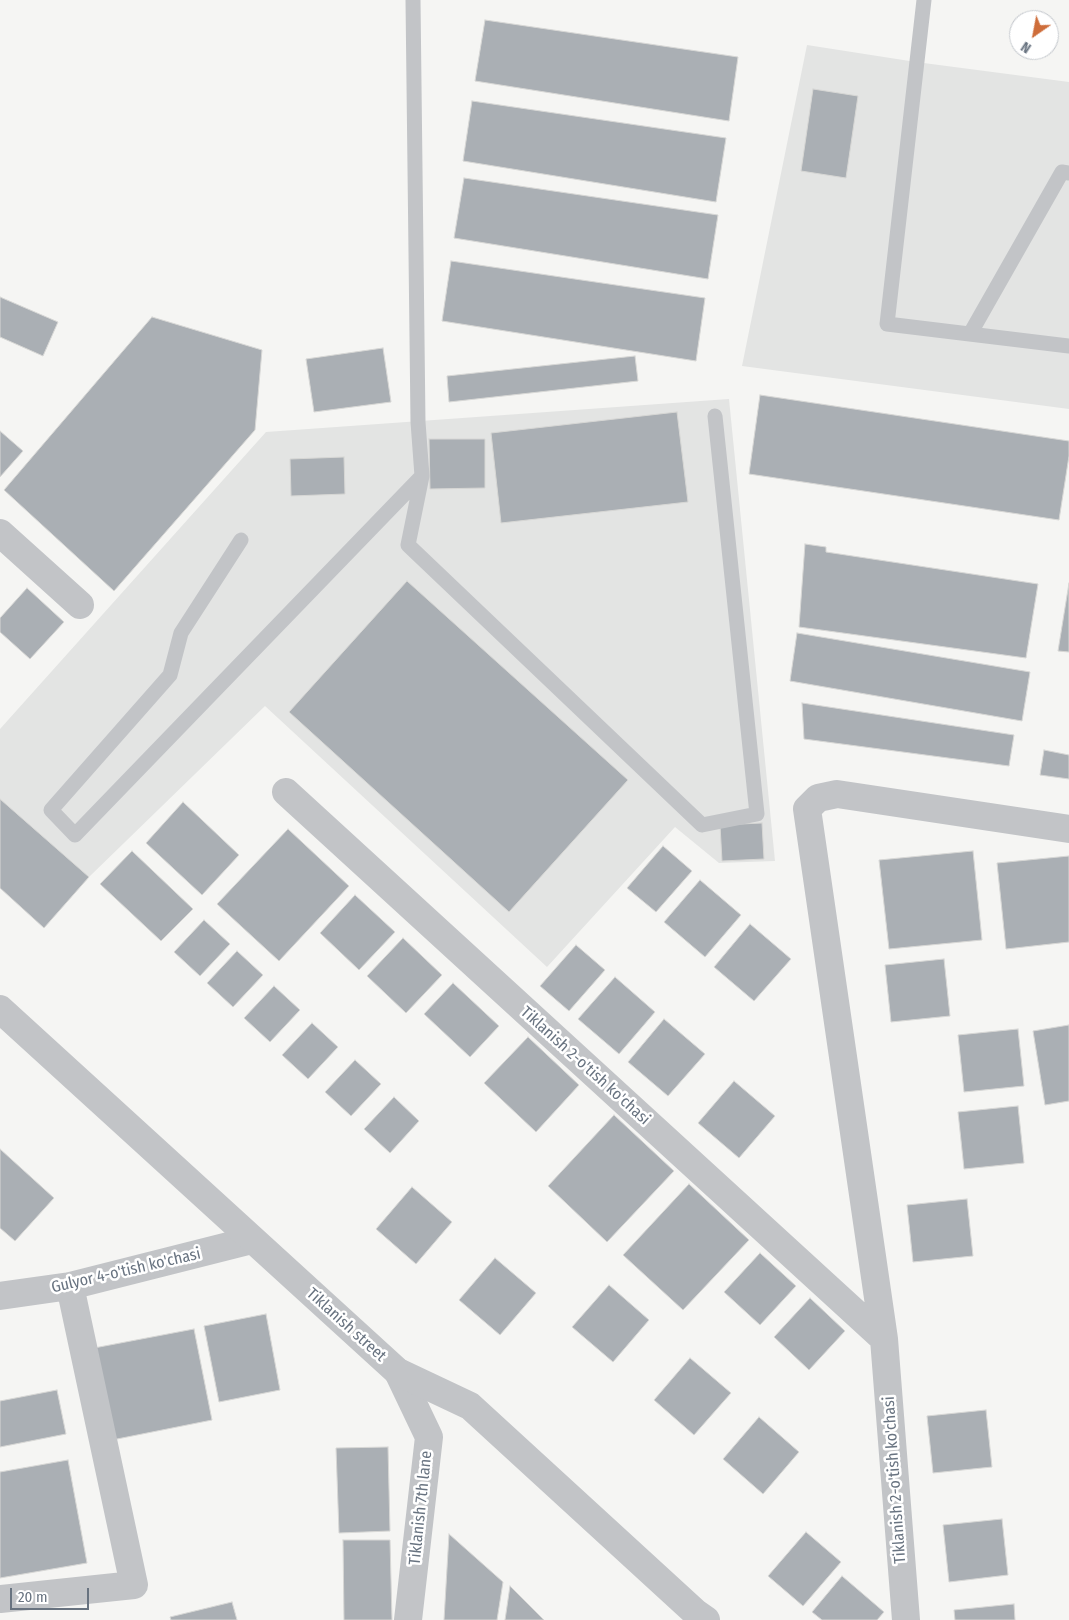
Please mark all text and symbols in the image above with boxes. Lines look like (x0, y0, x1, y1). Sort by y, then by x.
north arrow (1009, 10, 1059, 60)
text: N (1018, 38, 1034, 57)
street label: Tiklanish 2-o'tish ko'chasi (516, 1003, 654, 1129)
street label: Gulyor 4-o'tish ko'chasi (50, 1244, 202, 1298)
street label: Tiklanish street (302, 1284, 390, 1366)
street label: Tiklanish 2-o'tish ko'chasi (880, 1396, 910, 1564)
street label: Tiklanish 7th lane (405, 1450, 437, 1566)
scale bar (12, 1578, 91, 1610)
text: 20 m (18, 1588, 48, 1606)

